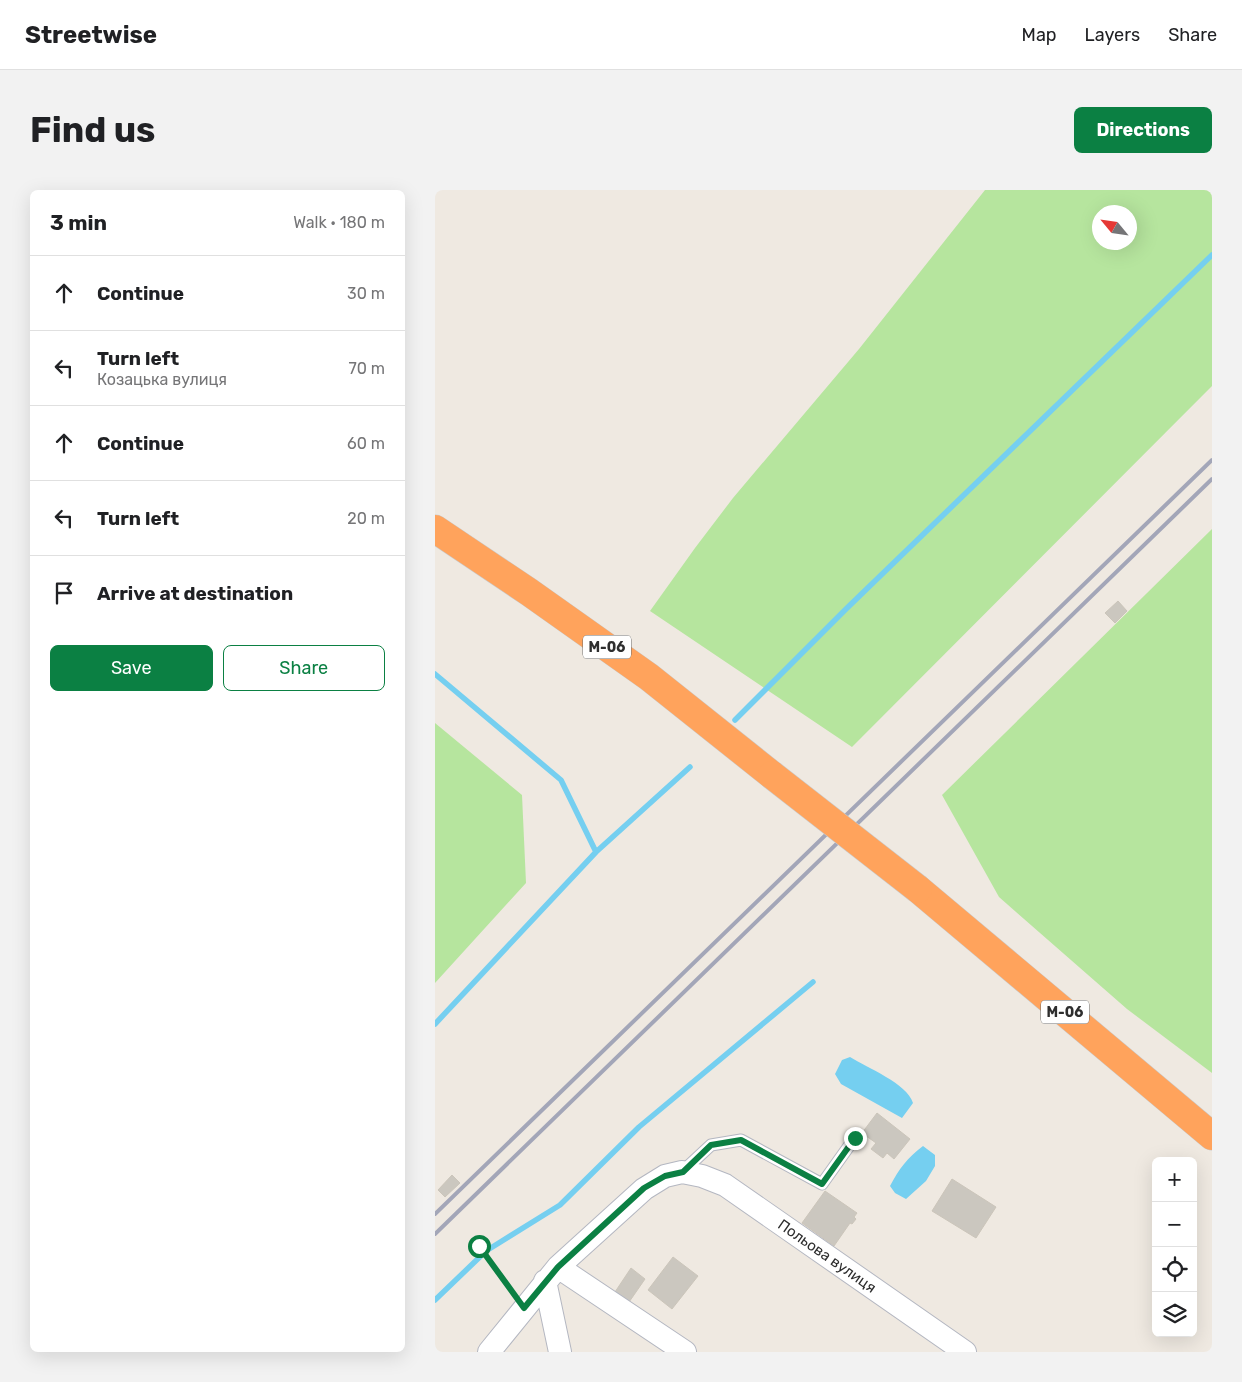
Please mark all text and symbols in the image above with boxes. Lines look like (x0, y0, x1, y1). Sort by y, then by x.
text: Streetwise (25, 21, 157, 49)
text: Map (1022, 24, 1057, 46)
text: Layers (1085, 24, 1140, 46)
text: Share (1168, 24, 1217, 46)
button: Directions (1074, 107, 1212, 153)
text: Find us (30, 109, 155, 151)
north arrow (1092, 205, 1137, 250)
text: 3 min (50, 210, 107, 235)
text: Walk · 180 m (293, 213, 385, 232)
icon: ahead (50, 279, 78, 307)
text: Continue (97, 282, 184, 305)
text: 30 m (347, 284, 385, 303)
text: Turn left (97, 347, 179, 370)
icon: left (50, 354, 78, 382)
text: 70 m (348, 359, 385, 378)
text: Козацька вулиця (97, 370, 227, 389)
icon: ahead (50, 429, 78, 457)
text: Continue (97, 432, 184, 455)
text: 60 m (347, 434, 385, 453)
icon: left (50, 504, 78, 532)
text: Turn left (97, 507, 179, 530)
text: 20 m (347, 509, 385, 528)
icon: arrive (50, 579, 78, 607)
text: Arrive at destination (97, 582, 293, 605)
road number: М-06 (583, 636, 631, 658)
button: Save (50, 645, 213, 691)
button: Share (223, 645, 385, 691)
road number: М-06 (1041, 1000, 1089, 1024)
route end (844, 1127, 867, 1150)
map controls (1152, 1157, 1197, 1337)
button: + (1152, 1157, 1197, 1202)
button: − (1152, 1202, 1197, 1247)
street label: Польова вулиця (774, 1215, 880, 1297)
route start (468, 1235, 491, 1258)
button: locate (1152, 1247, 1197, 1292)
button: layers (1152, 1292, 1197, 1337)

